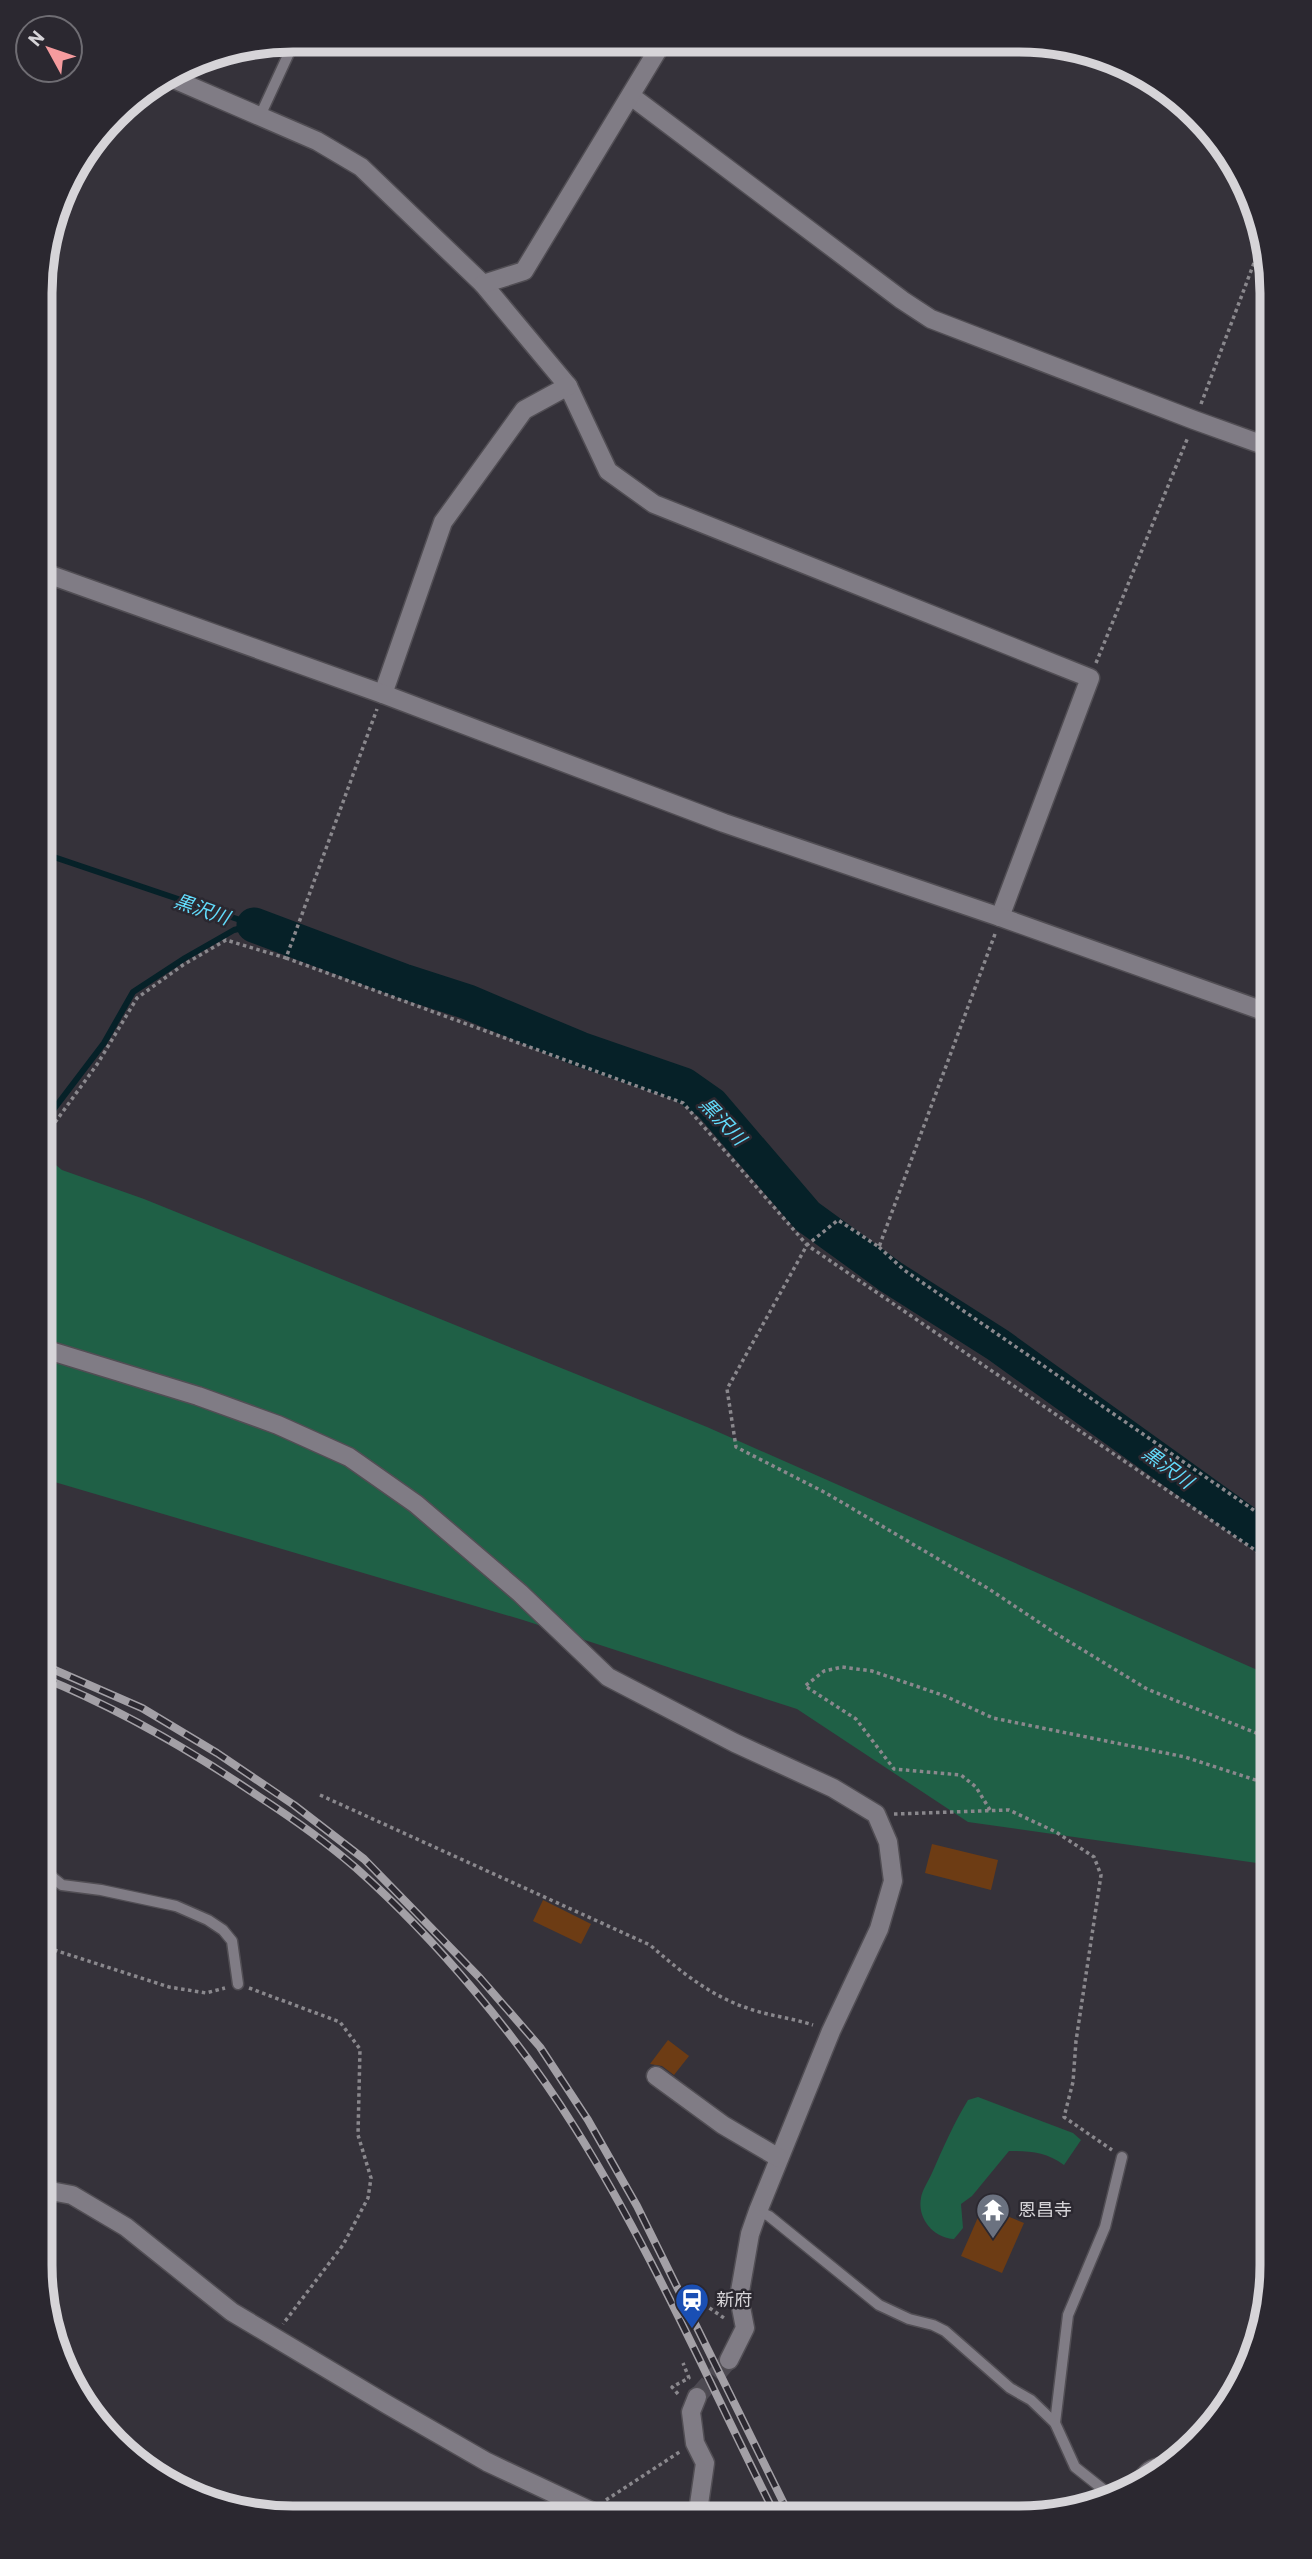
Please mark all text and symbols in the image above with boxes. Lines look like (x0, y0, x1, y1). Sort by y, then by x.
north arrow (14, 14, 84, 84)
text: N (23, 26, 48, 50)
water label: 黒沢川 (171, 888, 235, 929)
water label: 黒沢川 (695, 1092, 753, 1151)
water label: 黒沢川 (1138, 1441, 1200, 1494)
temple icon: 恩昌寺 (974, 2191, 1012, 2240)
place label: 恩昌寺 (1018, 2198, 1072, 2220)
station icon: 新府 (673, 2281, 711, 2330)
place label: 新府 (716, 2288, 752, 2310)

